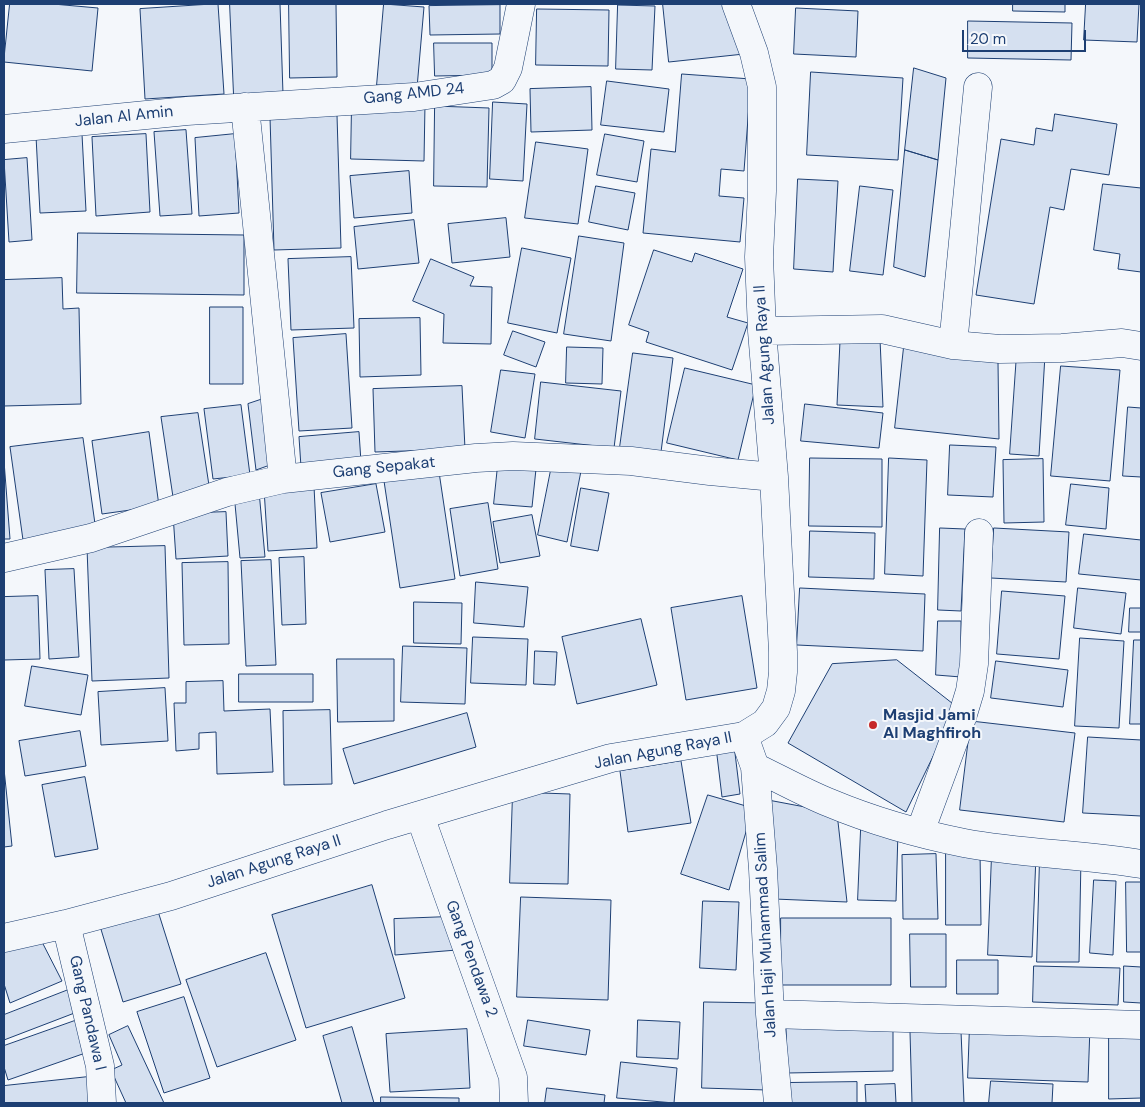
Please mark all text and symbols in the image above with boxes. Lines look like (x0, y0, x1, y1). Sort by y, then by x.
scale bar (965, 20, 1089, 52)
text: 20 m (970, 29, 1006, 49)
street label: Gang AMD 24 (363, 79, 465, 109)
street label: Jalan Al Amin (74, 102, 174, 132)
street label: Jalan Agung Raya II (751, 284, 779, 426)
street label: Gang Sepakat (332, 453, 436, 483)
place label: Masjid Jami Al Maghfiroh (883, 706, 981, 744)
marker: Masjid Jami Al Maghfiroh (867, 719, 879, 731)
street label: Jalan Agung Raya II (592, 728, 734, 774)
street label: Jalan Agung Raya II (204, 831, 344, 893)
street label: Jalan Haji Muhammad Salim (751, 832, 781, 1038)
street label: Gang Pendawa 2 (441, 898, 501, 1020)
street label: Gang Pandawa I (64, 954, 110, 1072)

